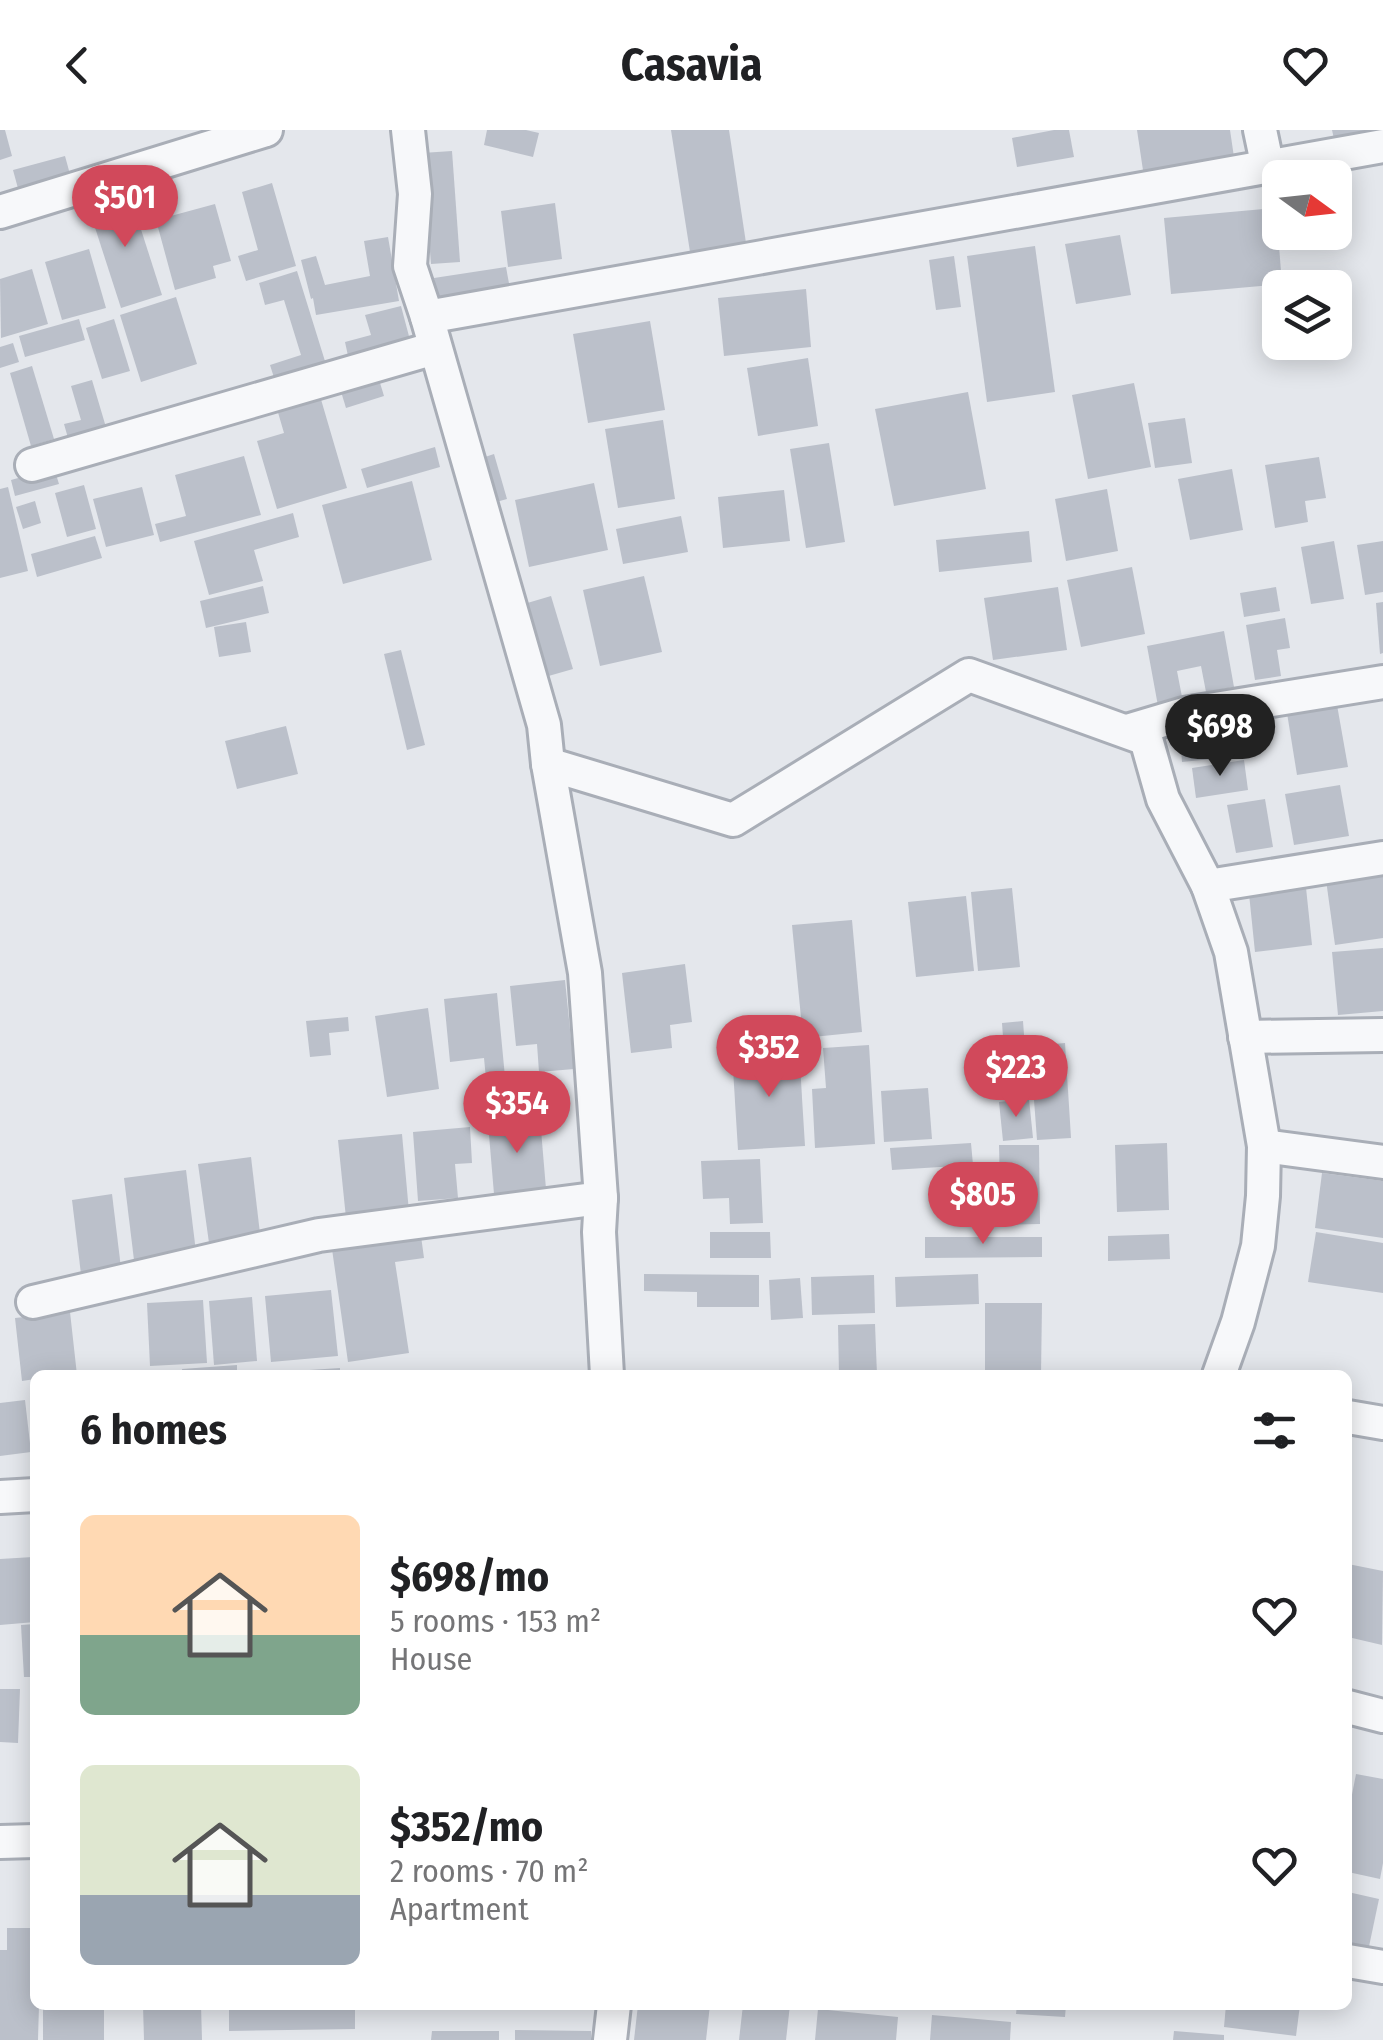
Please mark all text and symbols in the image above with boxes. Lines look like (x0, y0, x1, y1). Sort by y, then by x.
icon: back (50, 38, 105, 93)
text: Casavia (621, 38, 762, 92)
icon: heart (1278, 38, 1333, 93)
north arrow (1262, 160, 1352, 250)
map controls (1262, 160, 1352, 360)
pin: $501 (66, 165, 184, 250)
text: $501 (94, 178, 156, 216)
button: layers (1262, 270, 1352, 360)
pin: $698 (1161, 694, 1279, 779)
text: $698 (1187, 707, 1253, 745)
pin: $352 (710, 1015, 828, 1100)
text: $352 (738, 1028, 800, 1066)
pin: $223 (957, 1035, 1075, 1120)
text: $223 (986, 1048, 1046, 1086)
pin: $354 (458, 1071, 576, 1156)
text: $354 (485, 1084, 549, 1122)
pin: $805 (924, 1162, 1042, 1247)
text: $805 (950, 1175, 1016, 1213)
icon: filters (1247, 1403, 1302, 1458)
text: 6 homes (80, 1405, 227, 1455)
text: $698/mo (390, 1552, 549, 1602)
icon: home (160, 1555, 280, 1675)
icon: heart (1247, 1588, 1302, 1643)
text: 5 rooms · 153 m² (390, 1602, 601, 1640)
text: House (390, 1640, 472, 1678)
text: $352/mo (390, 1802, 543, 1852)
icon: home (160, 1805, 280, 1925)
icon: heart (1247, 1838, 1302, 1893)
text: 2 rooms · 70 m² (390, 1852, 589, 1890)
text: Apartment (390, 1890, 529, 1928)

